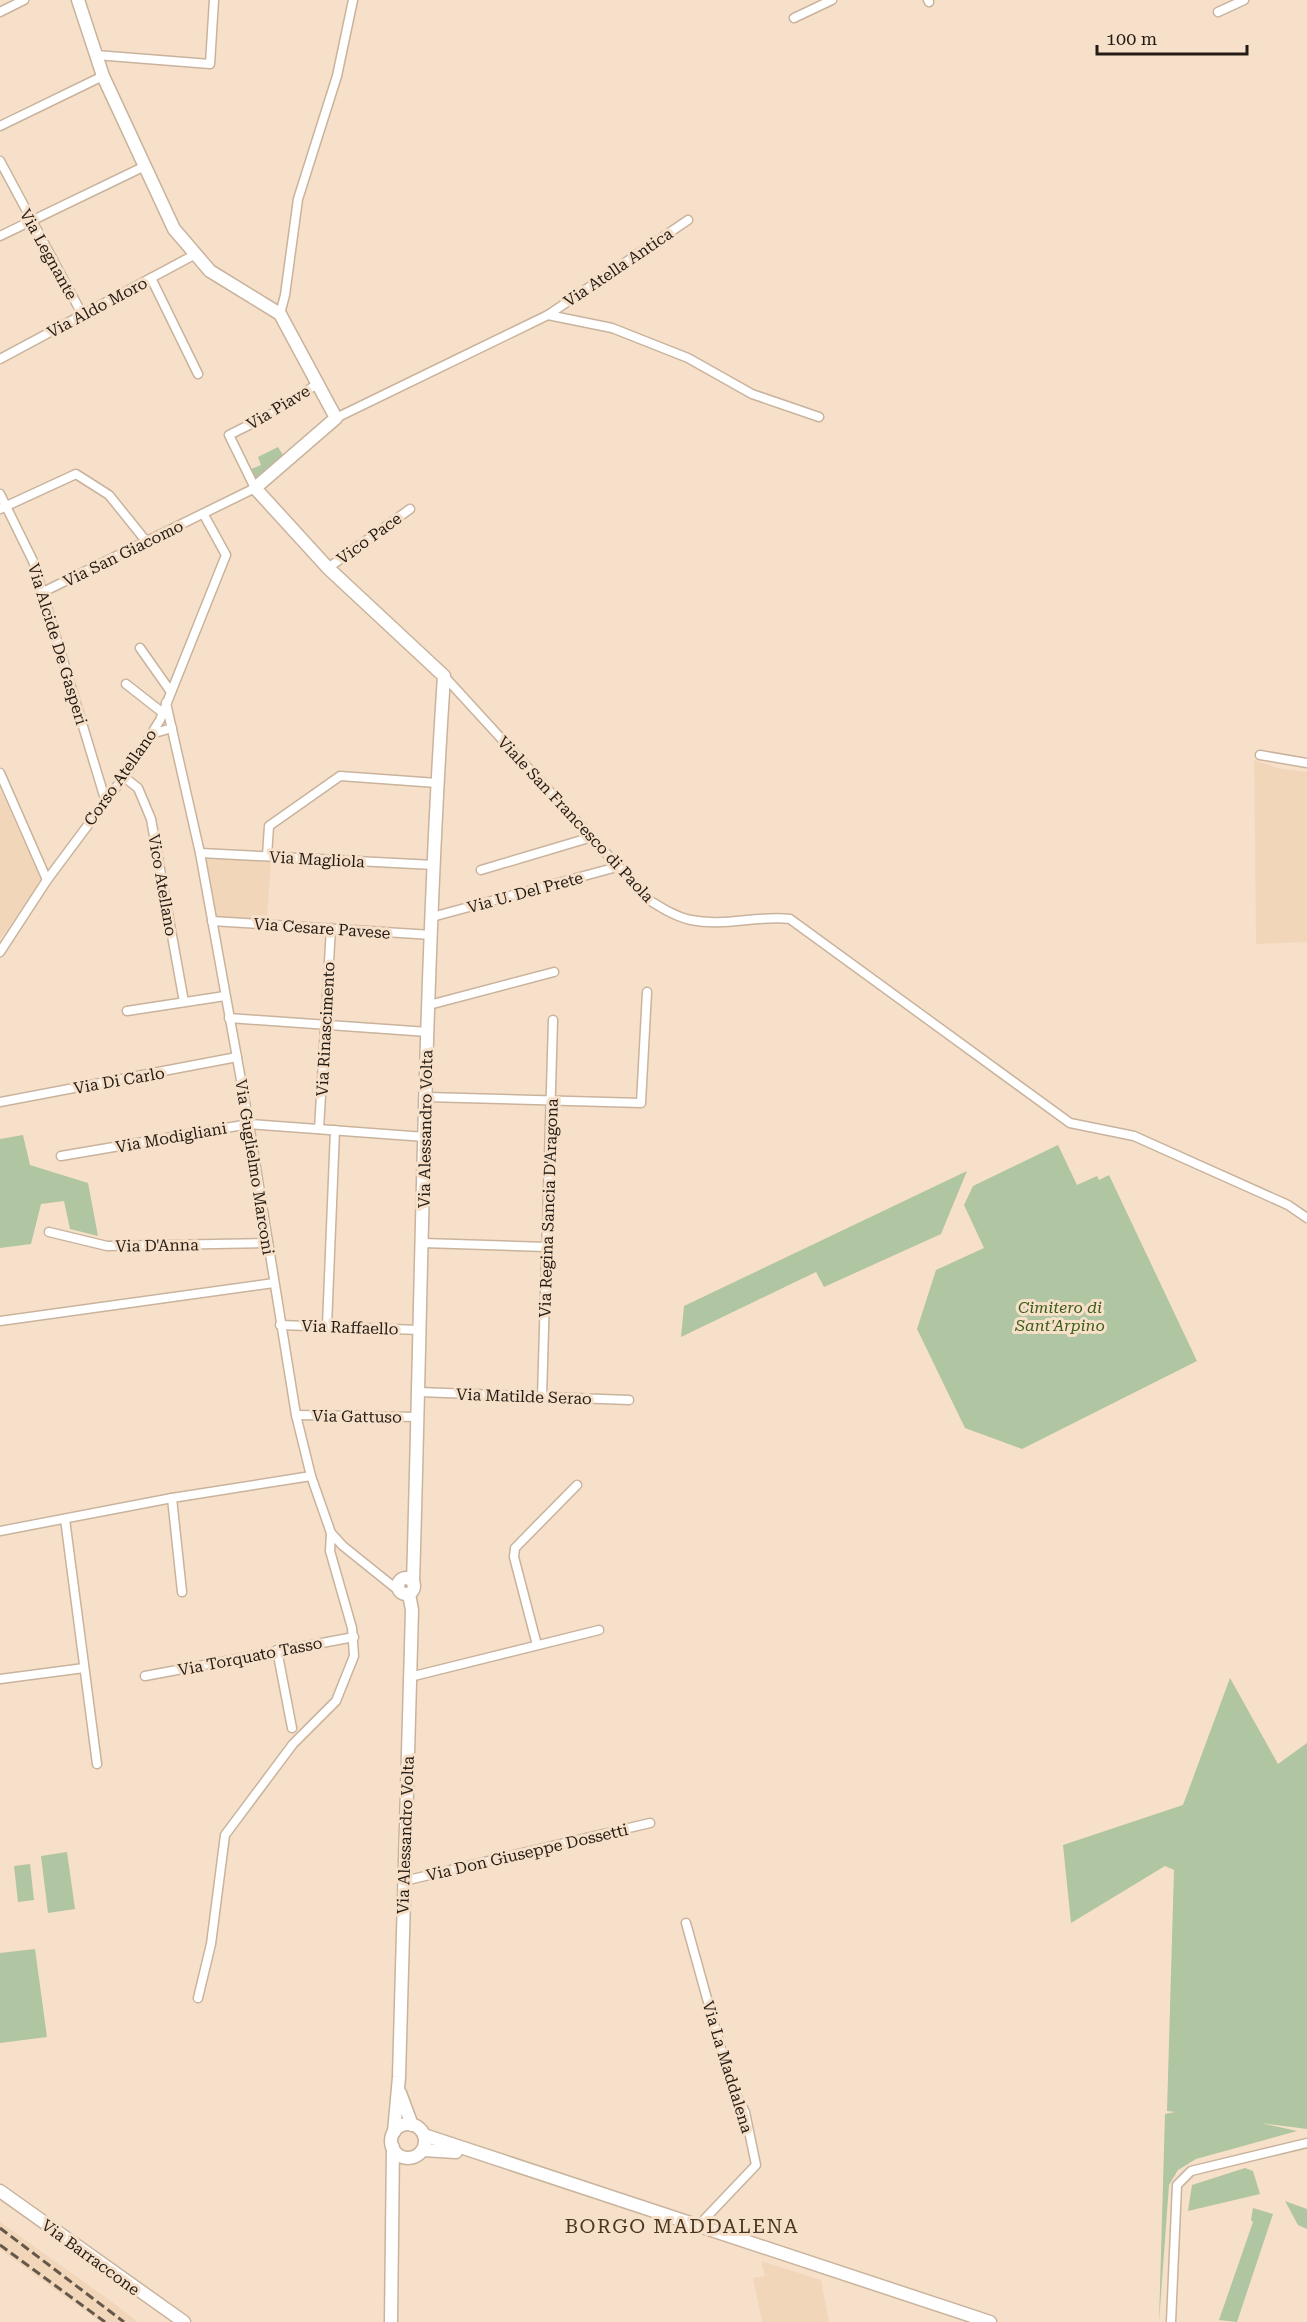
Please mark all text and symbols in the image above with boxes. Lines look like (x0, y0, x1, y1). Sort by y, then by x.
scale bar (1097, 18, 1247, 56)
text: 100 m (1106, 28, 1157, 49)
street label: Via Legnante (16, 206, 81, 303)
street label: Via Atella Antica (560, 224, 677, 311)
street label: Via Aldo Moro (44, 273, 151, 342)
street label: Via Piave (243, 381, 314, 434)
street label: Vico Pace (333, 508, 405, 568)
street label: Via San Giacomo (60, 516, 187, 591)
street label: Via Alcide De Gasperi (24, 561, 91, 727)
street label: Corso Atellano (80, 725, 161, 829)
street label: Viale San Francesco di Paola (494, 732, 658, 906)
street label: Vico Atellano (144, 833, 181, 938)
street label: Via Magliola (269, 848, 365, 871)
street label: Via U. Del Prete (465, 868, 585, 917)
street label: Via Cesare Pavese (253, 914, 391, 943)
street label: Via Rinascimento (312, 961, 339, 1097)
street label: Via Alessandro Volta (415, 1049, 436, 1208)
street label: Via Di Carlo (72, 1063, 166, 1098)
street label: Via Guglielmo Marconi (231, 1078, 278, 1256)
street label: Via Regina Sancia D'Aragona (535, 1098, 562, 1318)
street label: Via Modigliani (114, 1118, 228, 1157)
street label: Via D'Anna (115, 1235, 199, 1256)
park label: Cimitero di Sant'Arpino (1014, 1298, 1105, 1335)
street label: Via Raffaello (301, 1316, 399, 1339)
street label: Via Matilde Serao (456, 1385, 592, 1408)
street label: Via Gattuso (312, 1406, 402, 1427)
street label: Via Torquato Tasso (176, 1633, 324, 1680)
street label: Via Alessandro Volta (393, 1755, 418, 1914)
street label: Via Don Giuseppe Dossetti (424, 1820, 630, 1885)
street label: Via La Maddalena (698, 1999, 757, 2136)
district label: BORGO MADDALENA (565, 2214, 799, 2238)
street label: Via Barraccone (38, 2215, 144, 2299)

